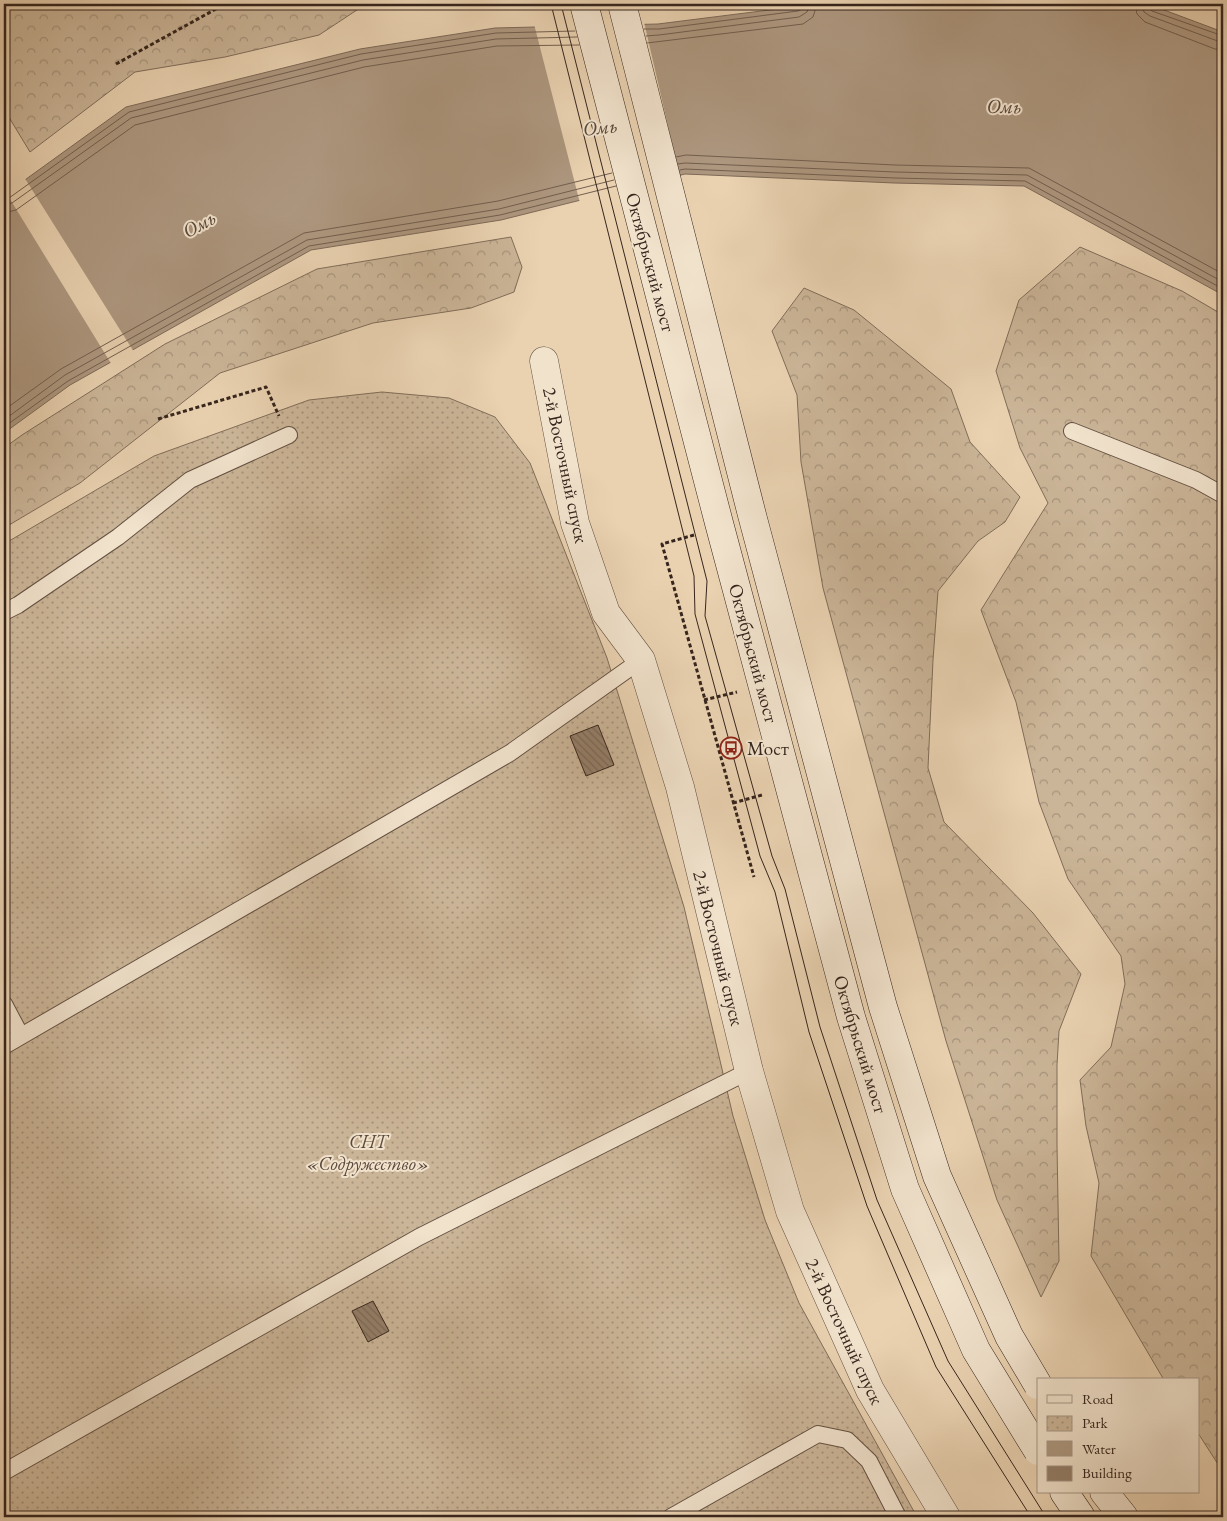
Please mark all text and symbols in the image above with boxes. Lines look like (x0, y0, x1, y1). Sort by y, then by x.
water label: Омь (987, 93, 1021, 119)
water label: Омь (581, 112, 619, 142)
street label: Октябрьский мост (620, 190, 681, 335)
water label: Омь (178, 204, 220, 244)
street label: 2-й Восточный спуск (537, 385, 594, 545)
street label: Октябрьский мост (723, 581, 784, 726)
bus stop icon: Мост (719, 736, 743, 760)
place label: Мост (747, 736, 789, 761)
street label: 2-й Восточный спуск (687, 868, 750, 1028)
street label: Октябрьский мост (828, 972, 893, 1116)
park label: СНТ «Содружество» (307, 1129, 429, 1176)
street label: 2-й Восточный спуск (800, 1254, 889, 1408)
legend (1037, 1378, 1200, 1494)
text: Road (1082, 1389, 1114, 1408)
text: Park (1082, 1413, 1109, 1432)
text: Water (1082, 1439, 1116, 1458)
text: Building (1082, 1463, 1132, 1482)

